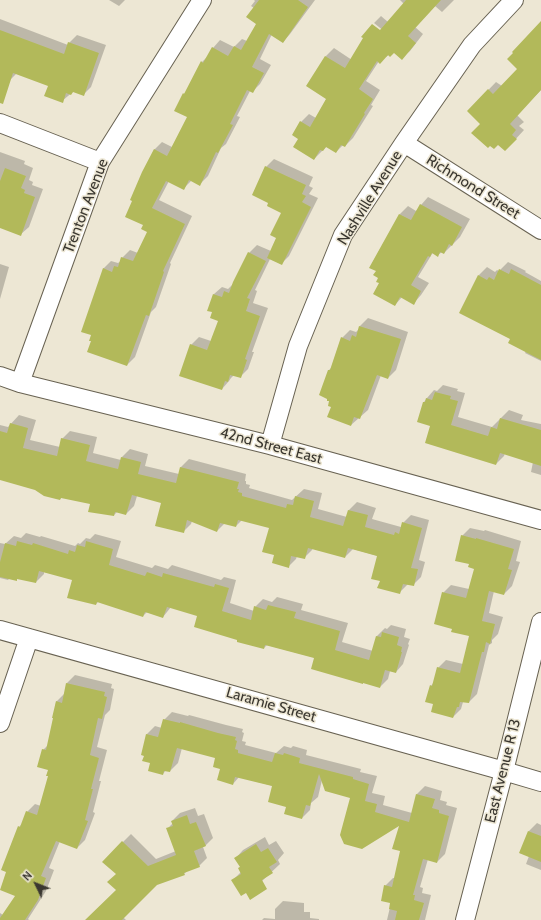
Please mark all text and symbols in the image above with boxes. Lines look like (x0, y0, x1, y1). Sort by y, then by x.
street label: Nashville Avenue (334, 147, 406, 249)
street label: Richmond Street (423, 151, 523, 223)
street label: Trenton Avenue (60, 156, 112, 256)
street label: 42nd Street East (218, 424, 324, 468)
street label: Laramie Street (224, 684, 318, 726)
street label: East Avenue R 13 (481, 717, 525, 825)
north arrow (16, 864, 56, 904)
text: N (19, 868, 35, 883)

